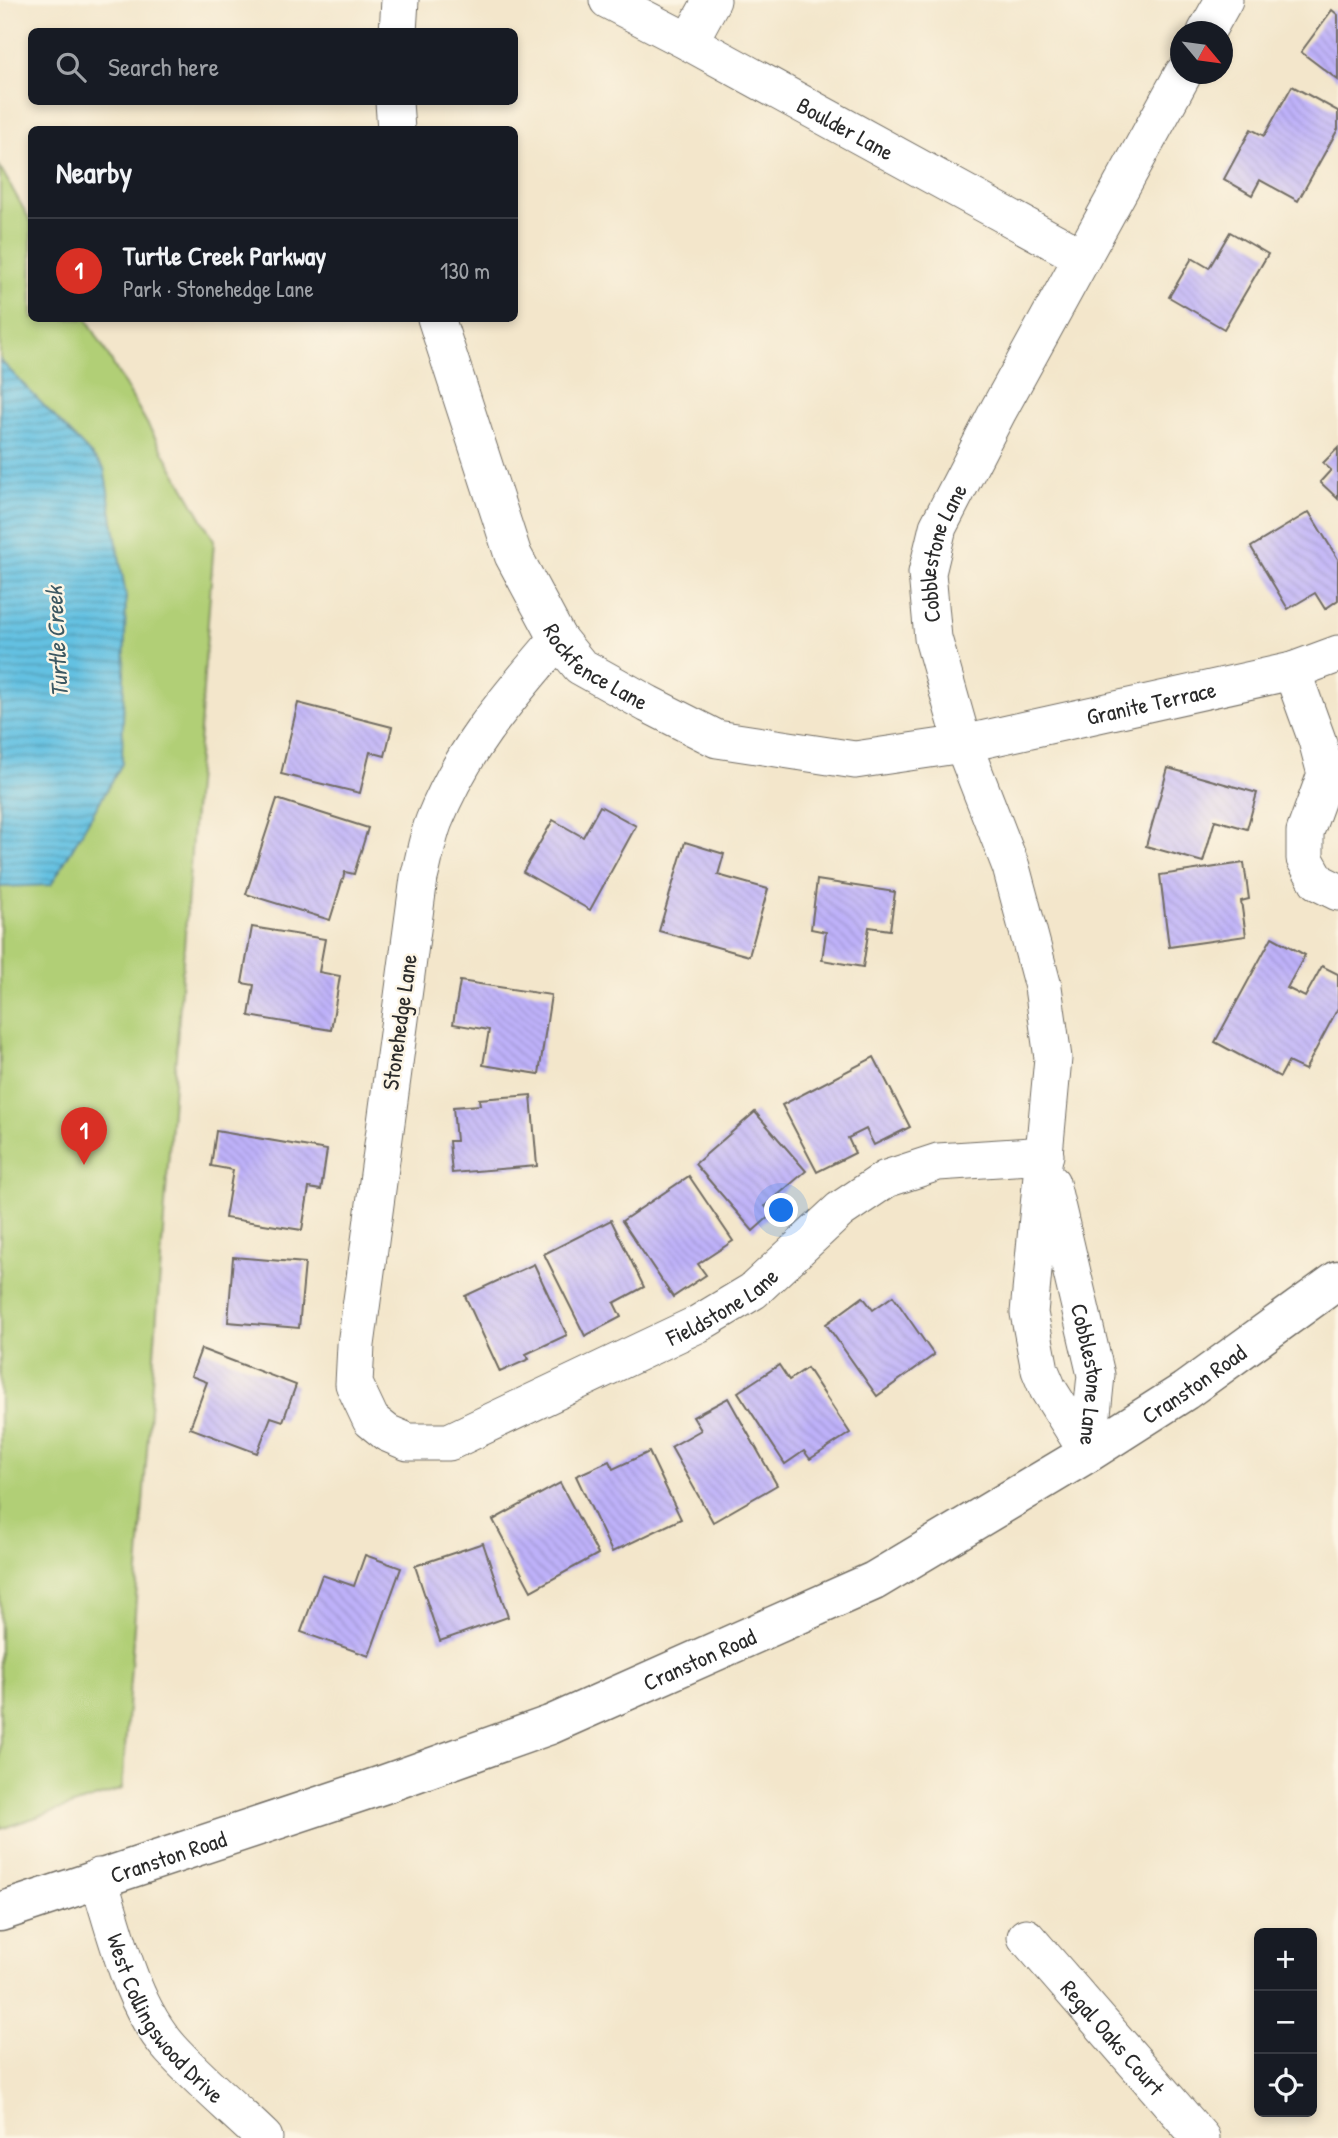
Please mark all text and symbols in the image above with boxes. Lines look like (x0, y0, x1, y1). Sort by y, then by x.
north arrow (1170, 21, 1233, 84)
search box (28, 28, 518, 105)
icon: search (52, 48, 90, 86)
text: Search here (108, 49, 219, 84)
street label: Boulder Lane (792, 89, 900, 167)
text: Nearby (56, 152, 132, 192)
text: Turtle Creek Parkway (123, 238, 326, 273)
text: 1 (75, 255, 83, 286)
text: 130 m (440, 255, 490, 286)
text: Park · Stonehedge Lane (123, 273, 314, 304)
street label: Cobblestone Lane (911, 478, 973, 624)
water label: Turtle Creek (37, 584, 75, 698)
street label: Rockfence Lane (537, 618, 654, 717)
street label: Granite Terrace (1083, 673, 1219, 732)
street label: Stonehedge Lane (374, 952, 424, 1092)
pin: 1 (61, 1107, 107, 1165)
your location (764, 1193, 798, 1227)
street label: Fieldstone Lane (660, 1260, 784, 1353)
street label: Cobblestone Lane (1064, 1300, 1111, 1447)
street label: Cranston Road (1135, 1337, 1252, 1431)
street label: Cranston Road (638, 1620, 760, 1697)
street label: Cranston Road (106, 1822, 230, 1890)
map controls (1254, 1928, 1317, 2117)
button: + (1254, 1928, 1317, 1991)
street label: West Collingswood Drive (100, 1929, 231, 2109)
street label: Regal Oaks Court (1054, 1973, 1173, 2102)
button: − (1254, 1991, 1317, 2054)
button: locate (1254, 2054, 1317, 2117)

